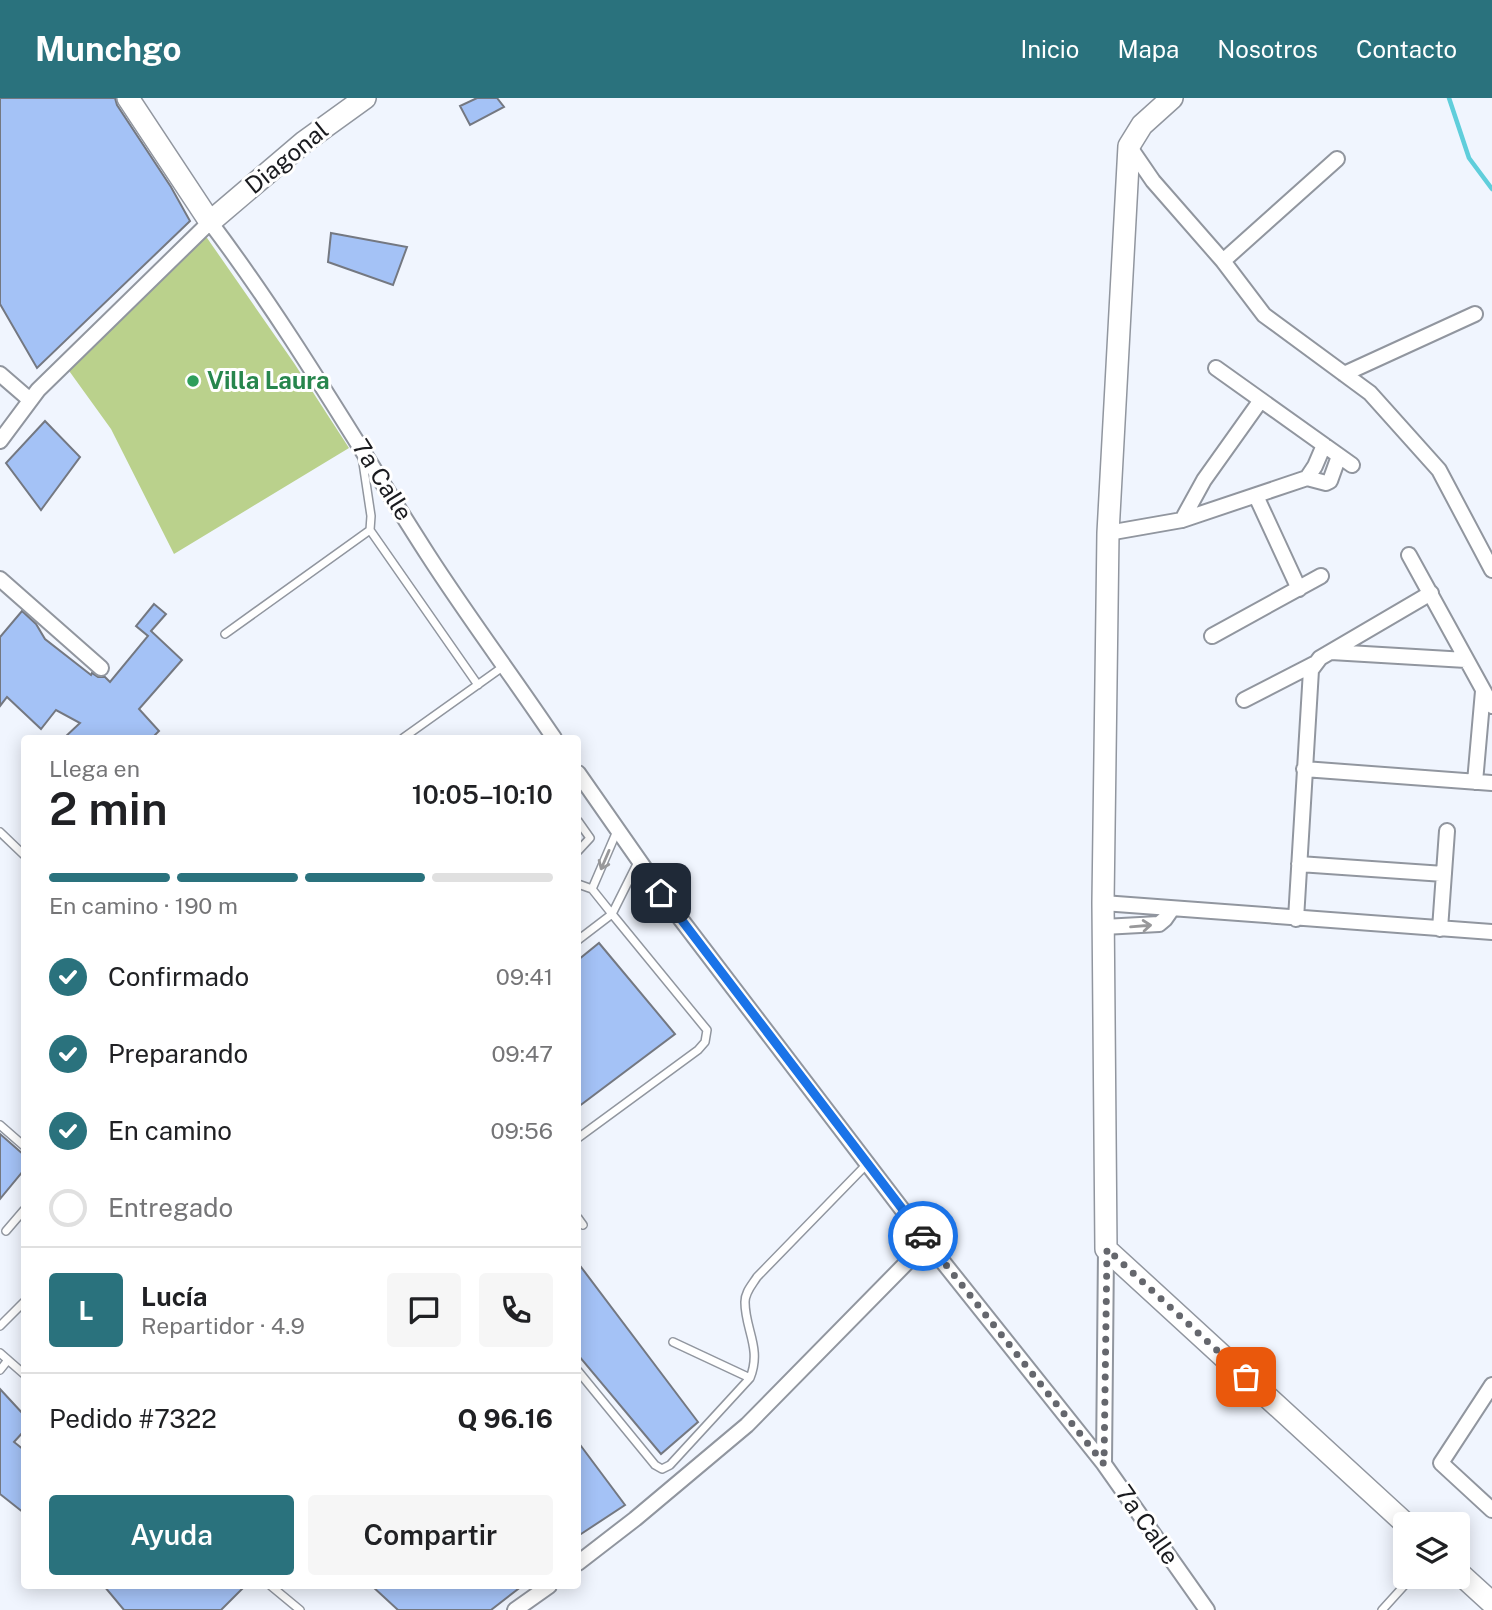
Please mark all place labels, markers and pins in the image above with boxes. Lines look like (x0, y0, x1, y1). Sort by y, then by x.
place label: Villa Laura (207, 366, 330, 394)
marker: Villa Laura (185, 373, 201, 389)
pin (631, 863, 691, 923)
pin (1216, 1347, 1276, 1407)

